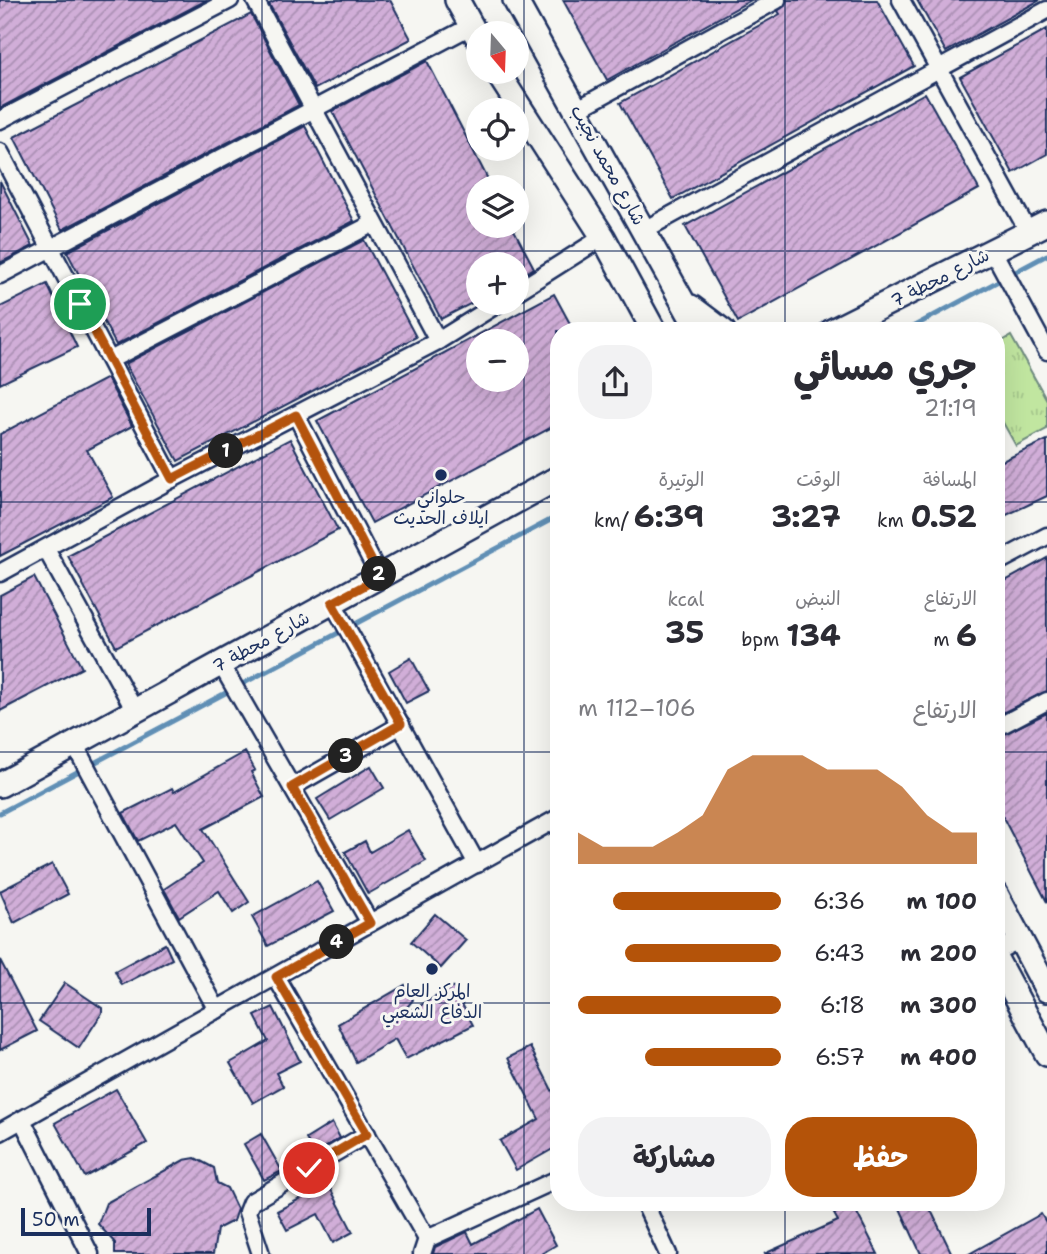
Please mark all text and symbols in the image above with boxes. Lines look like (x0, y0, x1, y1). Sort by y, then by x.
north arrow (466, 21, 528, 84)
map controls (466, 21, 529, 392)
button: locate (466, 98, 529, 161)
street label: شارع محمد نجيب (565, 101, 651, 229)
button: layers (466, 175, 529, 238)
street label: شارع محطة 7 (887, 243, 993, 313)
button: + (466, 252, 529, 315)
pin (50, 274, 110, 334)
icon: arrive (61, 285, 99, 323)
button: − (466, 329, 529, 392)
text: جري مسائي (793, 341, 977, 392)
button: share (578, 345, 652, 419)
text: 21:19 (924, 393, 977, 423)
pin: 1 (208, 434, 244, 468)
text: 1 (221, 438, 230, 463)
marker: حلواني ايلاف الحديث (433, 467, 449, 483)
text: الوتيرة (658, 467, 704, 492)
text: الوقت (796, 467, 841, 492)
text: المسافة (923, 467, 977, 492)
place label: حلواني ايلاف الحديث (393, 485, 489, 530)
text: 6:39 (634, 496, 704, 537)
text: 3:27 (771, 496, 841, 537)
text: 0.52 (910, 496, 977, 537)
text: /km (594, 508, 634, 533)
text: km (877, 508, 910, 533)
pin: 2 (362, 556, 396, 592)
text: 2 (372, 561, 385, 586)
text: النبض (795, 586, 841, 611)
text: الارتفاع (924, 586, 977, 611)
text: kcal (667, 587, 704, 612)
street label: شارع محطة 7 (208, 605, 314, 679)
text: 35 (665, 612, 704, 653)
text: 134 (786, 615, 841, 656)
text: 6 (956, 615, 977, 656)
text: bpm (741, 627, 786, 652)
text: m (933, 627, 956, 652)
text: 106–112 m (578, 693, 696, 723)
text: الارتفاع (913, 695, 977, 725)
pin: 3 (328, 738, 364, 774)
text: 3 (339, 743, 352, 768)
text: 6:36 (813, 886, 865, 916)
text: 100 m (906, 886, 977, 916)
pin: 4 (320, 925, 354, 960)
text: 4 (330, 929, 343, 954)
text: 6:43 (814, 938, 865, 968)
text: 200 m (900, 938, 977, 968)
marker: المركز العام الدفاع الشعبي (424, 961, 440, 977)
place label: المركز العام الدفاع الشعبي (382, 979, 482, 1028)
text: 6:18 (820, 990, 865, 1020)
text: 300 m (900, 990, 977, 1020)
text: 6:57 (815, 1042, 865, 1072)
text: 400 m (900, 1042, 977, 1072)
button: مشاركة (578, 1117, 771, 1197)
button: حفظ (785, 1117, 977, 1197)
pin (279, 1138, 339, 1198)
icon: check (290, 1149, 328, 1187)
scale bar (21, 1205, 150, 1237)
text: 50 m (32, 1207, 80, 1232)

